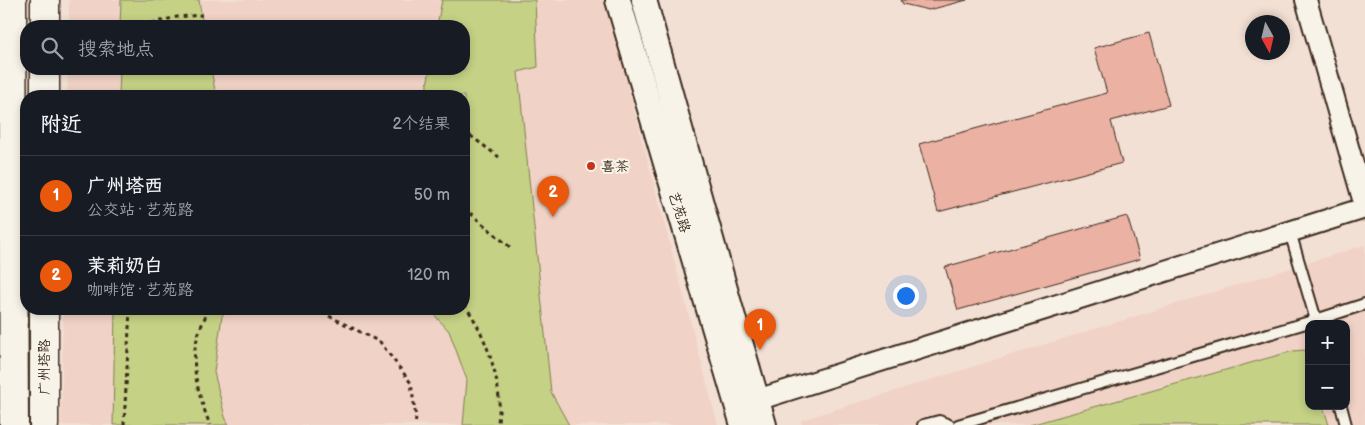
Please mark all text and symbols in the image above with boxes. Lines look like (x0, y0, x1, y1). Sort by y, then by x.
north arrow (1245, 15, 1290, 60)
search box (20, 20, 470, 75)
icon: search (38, 34, 66, 62)
text: 搜索地点 (78, 38, 154, 61)
text: 附近 (40, 112, 82, 137)
text: 2个结果 (393, 115, 450, 134)
place label: 喜茶 (601, 158, 629, 175)
marker: 喜茶 (585, 160, 597, 172)
text: 广州塔西 (87, 175, 163, 198)
pin: 2 (537, 176, 569, 217)
text: 1 (53, 186, 59, 205)
text: 50 m (414, 186, 450, 205)
street label: 艺苑路 (665, 190, 694, 235)
text: 公交站 · 艺苑路 (87, 201, 193, 220)
text: 茉莉奶白 (87, 255, 163, 278)
text: 2 (51, 266, 61, 285)
text: 120 m (407, 266, 450, 285)
text: 咖啡馆 · 艺苑路 (87, 281, 193, 300)
your location (893, 283, 919, 309)
pin: 1 (744, 309, 776, 350)
map controls (1305, 320, 1350, 410)
button: + (1305, 320, 1350, 365)
street label: 广州塔路 (36, 339, 53, 395)
button: − (1305, 365, 1350, 410)

